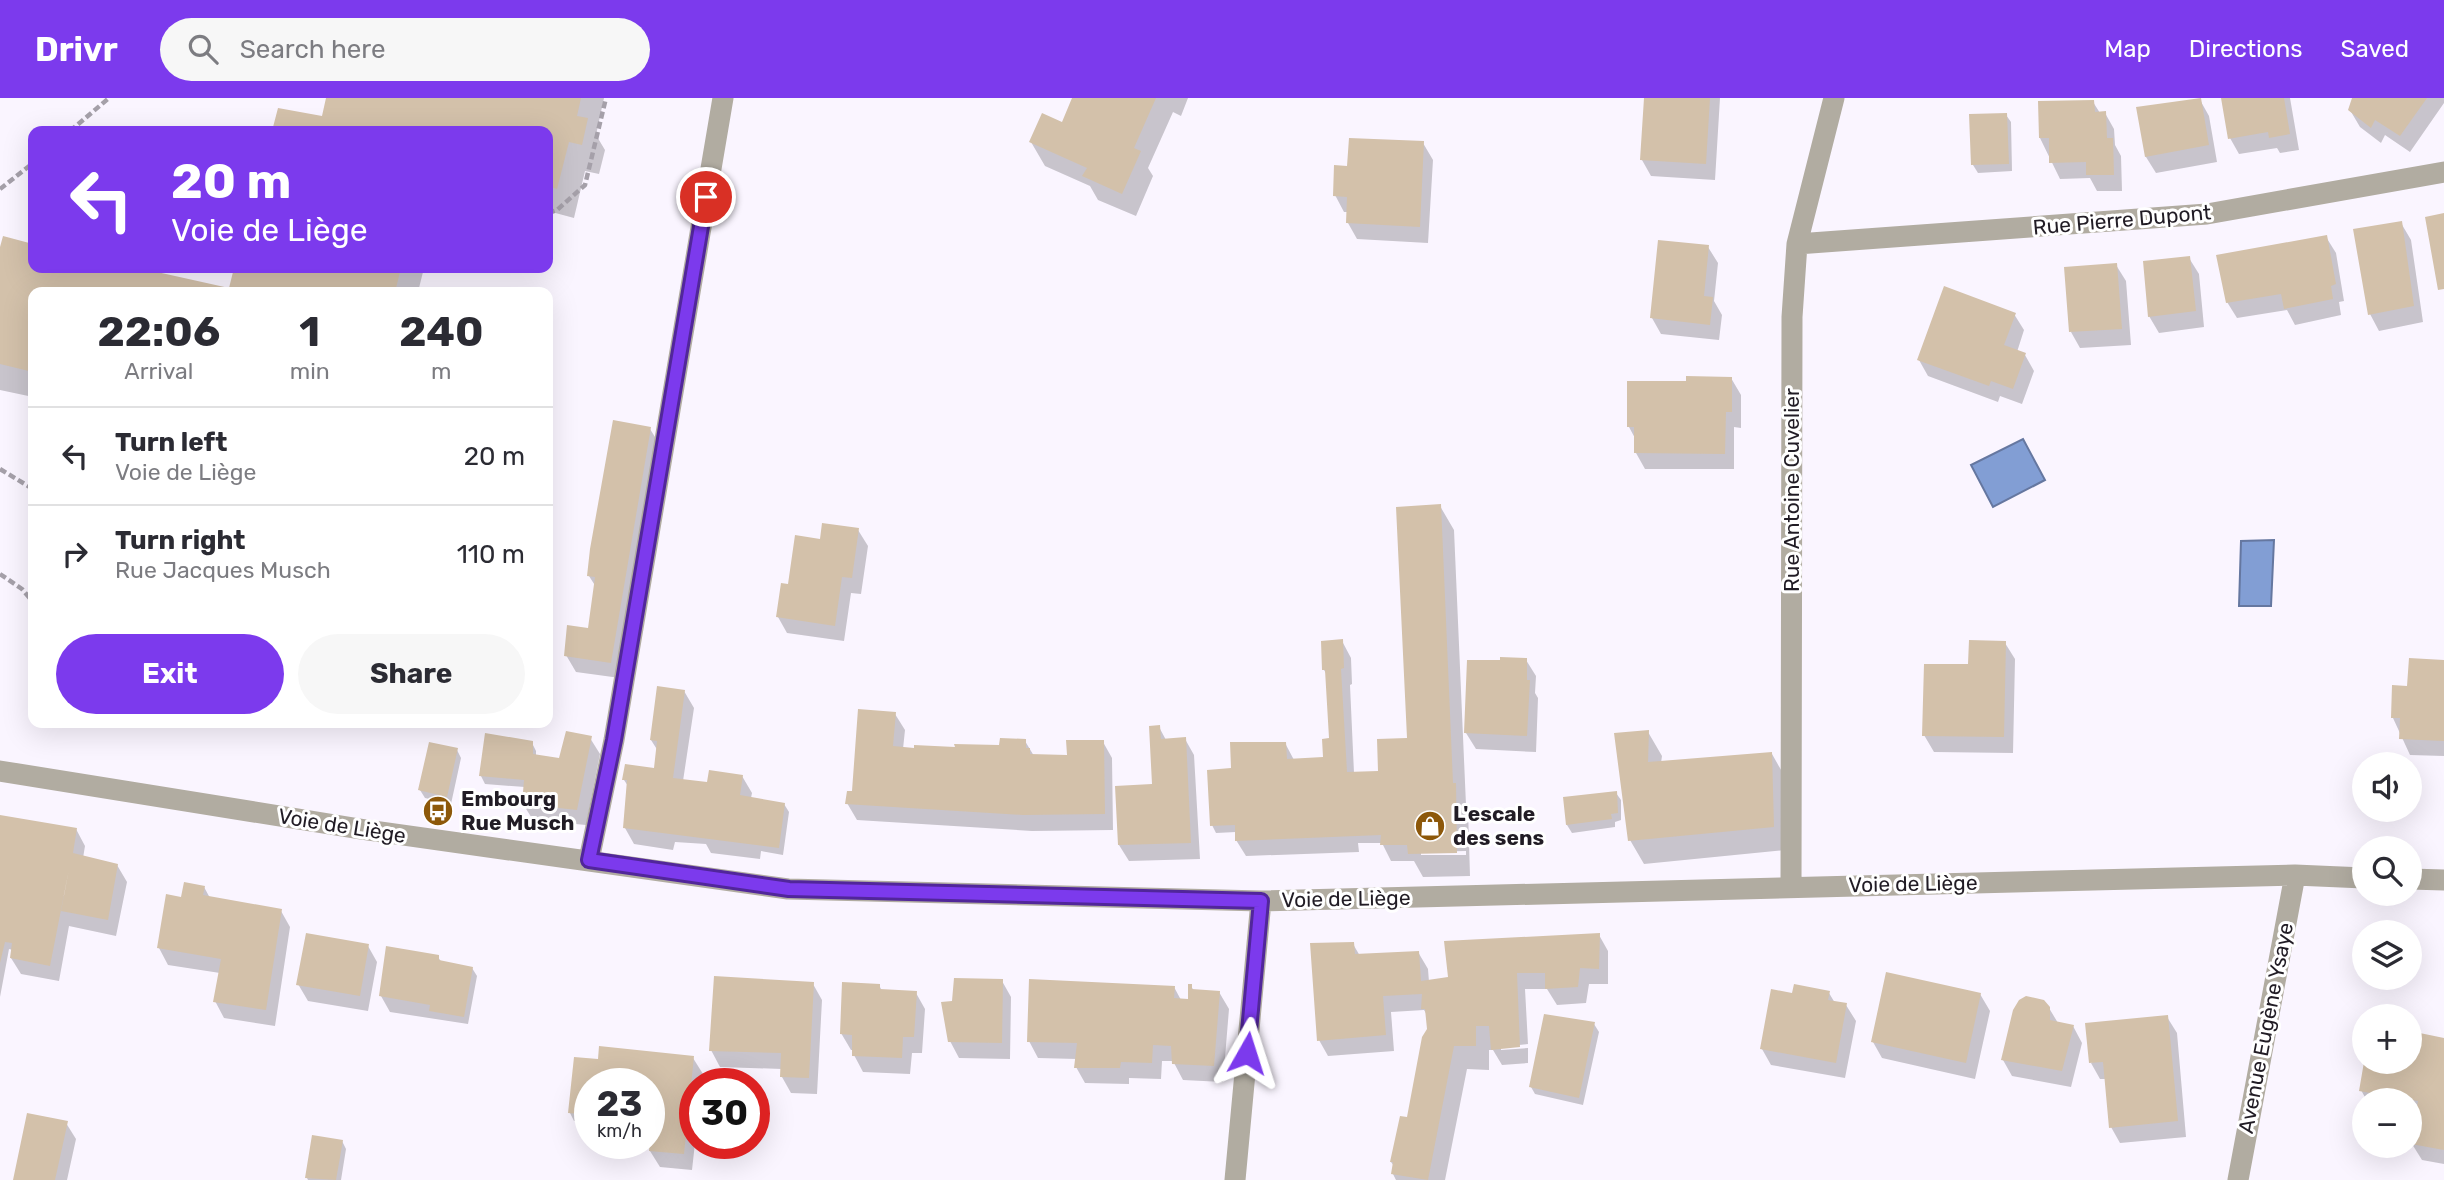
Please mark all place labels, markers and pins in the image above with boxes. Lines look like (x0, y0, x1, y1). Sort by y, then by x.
pin (676, 167, 736, 227)
place label: Embourg Rue Musch (461, 786, 574, 835)
bus stop icon: Embourg Rue Musch (421, 794, 455, 828)
place label: L'escale des sens (1453, 801, 1544, 850)
shop icon: L'escale des sens (1413, 809, 1447, 843)

